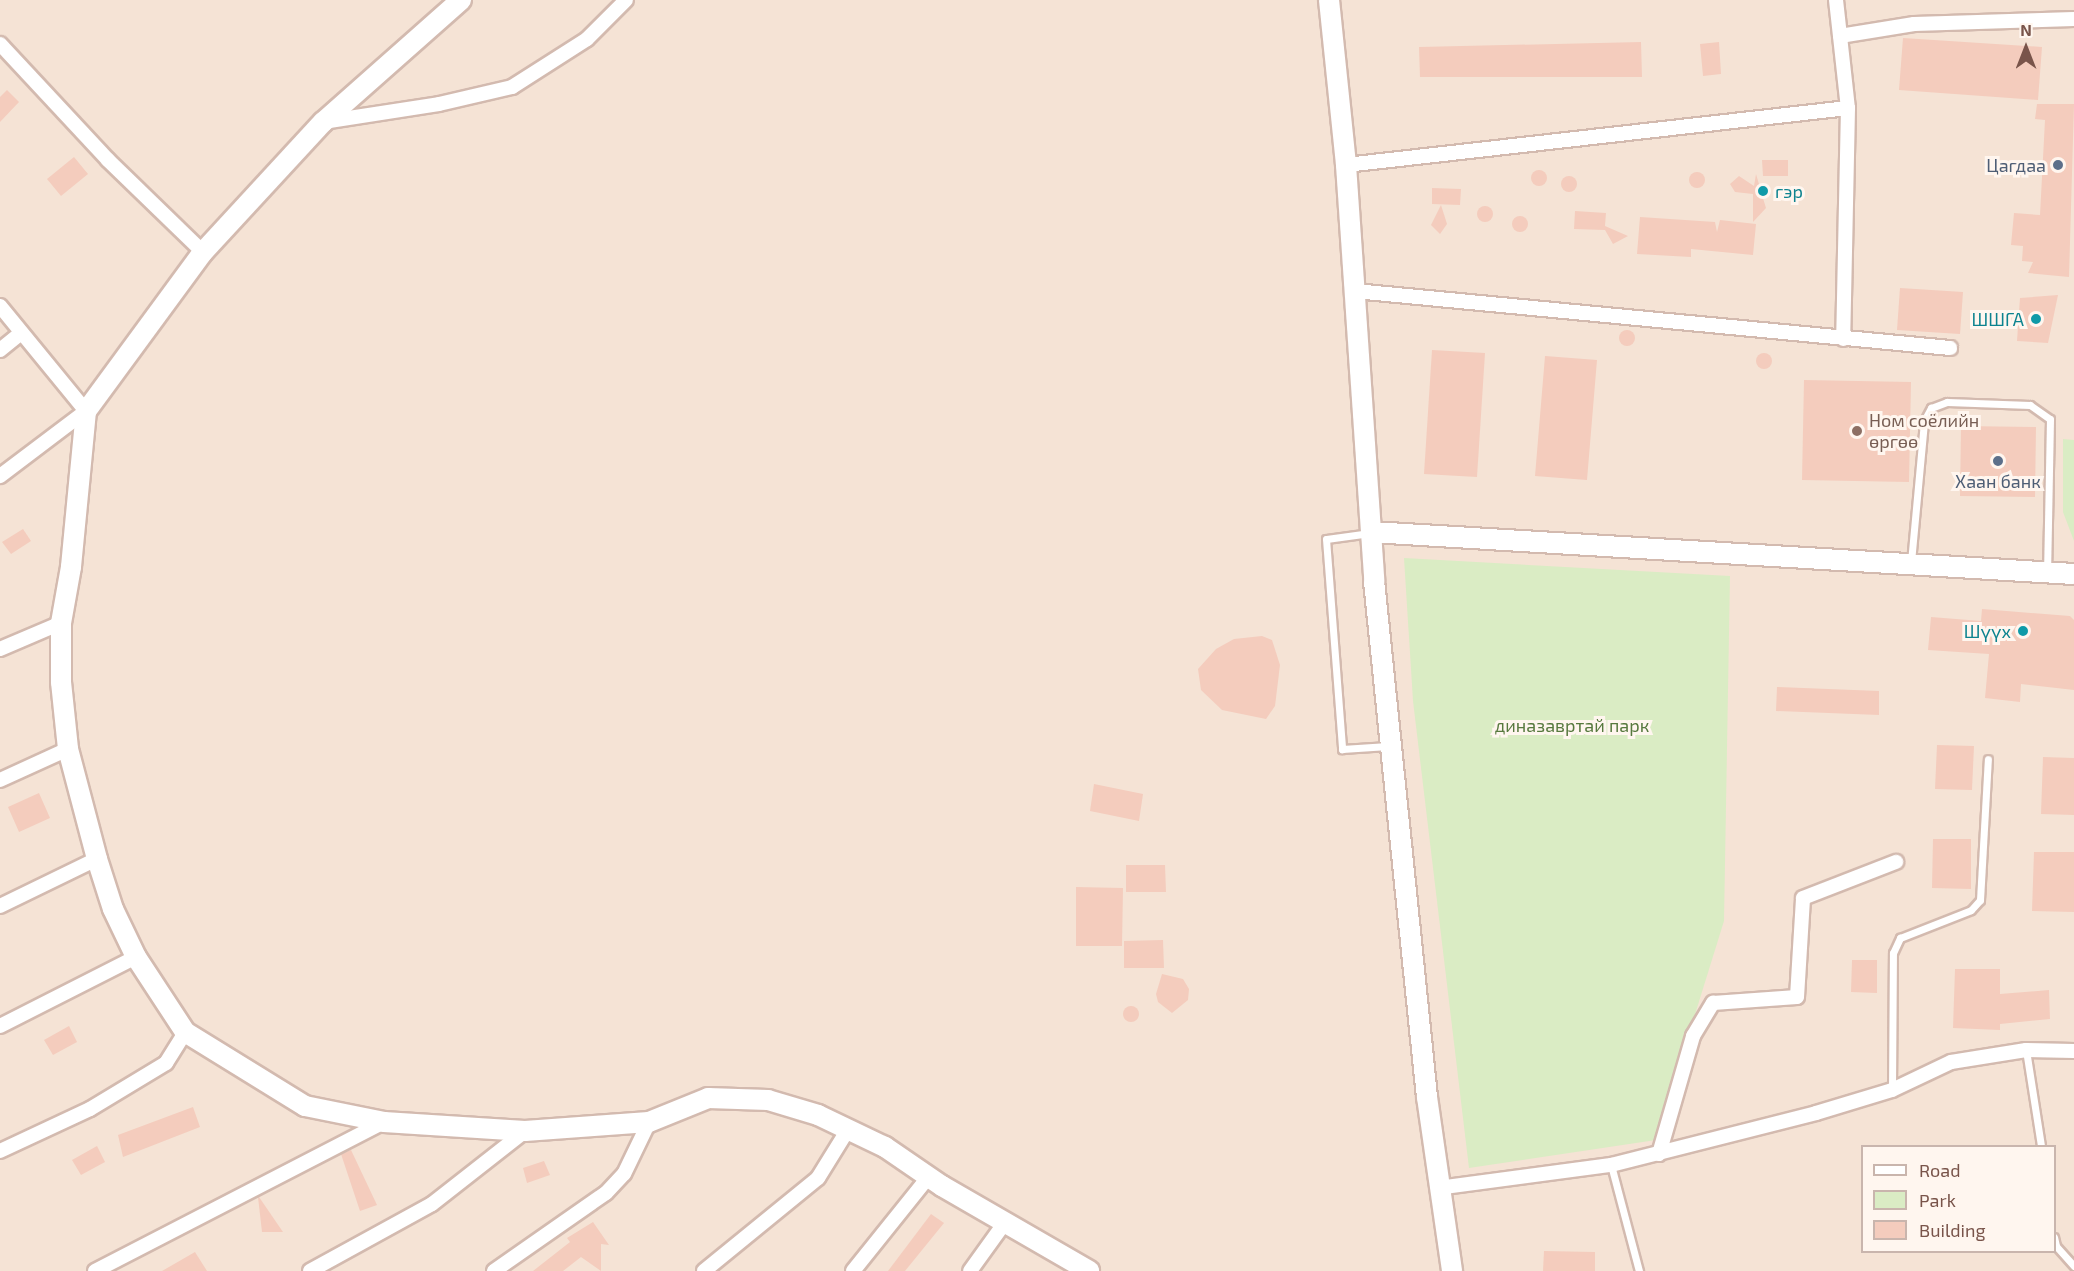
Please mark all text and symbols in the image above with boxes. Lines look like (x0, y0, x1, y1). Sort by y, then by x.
north arrow (1996, 18, 2056, 78)
text: N (2020, 20, 2032, 39)
place label: Цагдаа (1986, 154, 2046, 176)
marker: Цагдаа (2051, 158, 2065, 172)
place label: гэр (1775, 180, 1803, 202)
marker: гэр (1756, 184, 1770, 198)
place label: ШШГА (1971, 308, 2024, 330)
marker: ШШГА (2029, 312, 2043, 326)
place label: Ном соёлийн өргөө (1869, 410, 1979, 452)
marker: Ном соёлийн өргөө (1850, 424, 1864, 438)
marker: Хаан банк (1991, 454, 2005, 468)
place label: Хаан банк (1955, 470, 2041, 492)
place label: Шүүх (1964, 620, 2011, 642)
marker: Шүүх (2016, 624, 2030, 638)
park label: диназавртай парк (1495, 714, 1649, 736)
legend (1861, 1145, 2056, 1253)
text: Road (1919, 1159, 1960, 1181)
text: Park (1919, 1189, 1956, 1211)
text: Building (1919, 1219, 1986, 1241)

